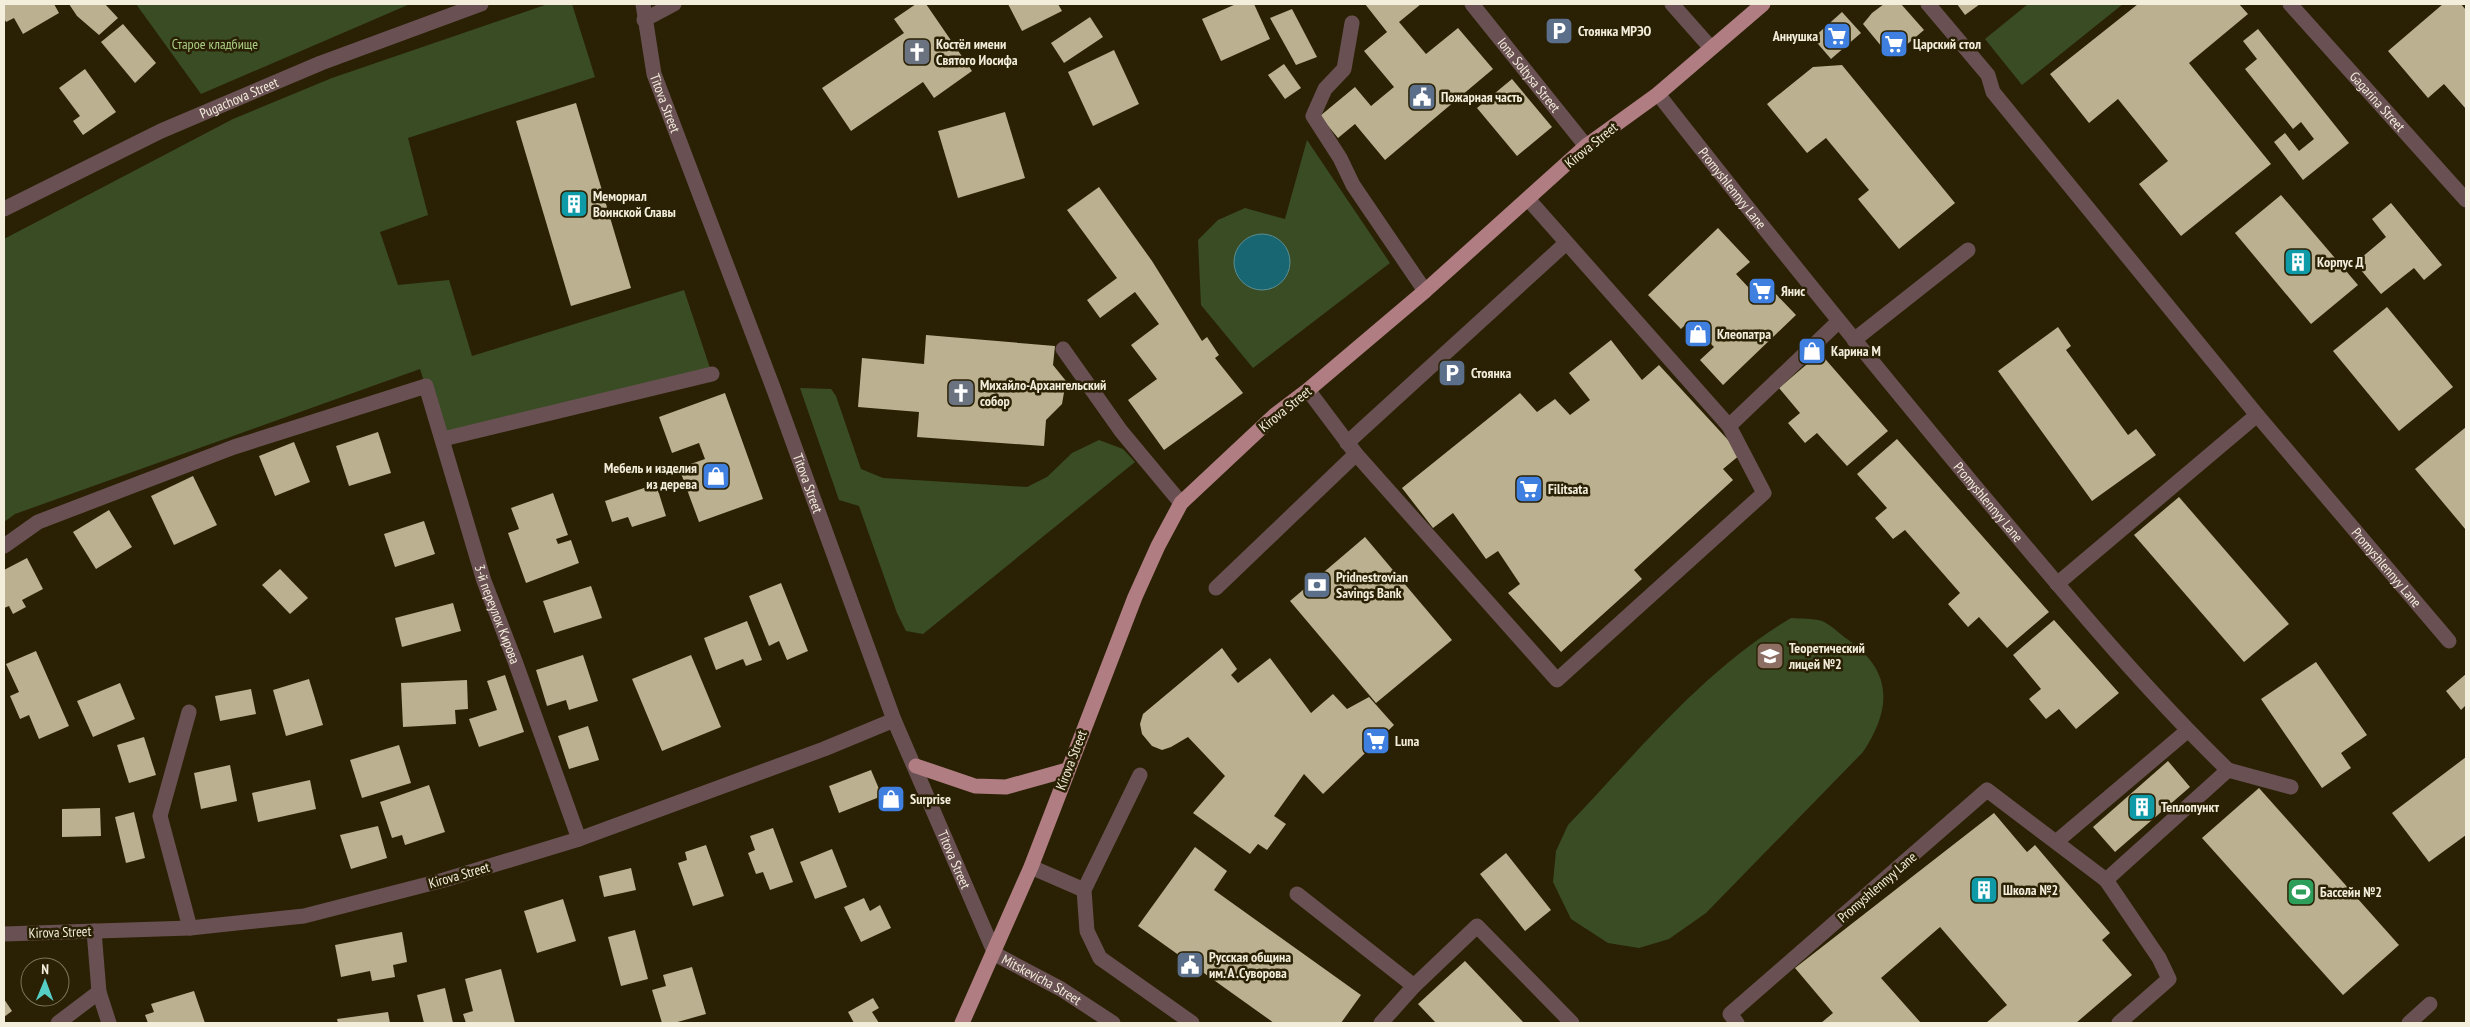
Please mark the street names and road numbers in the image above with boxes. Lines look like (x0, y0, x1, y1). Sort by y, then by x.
street label: Iona Soltysa Street (1494, 34, 1564, 116)
street label: Gagarina Street (2346, 68, 2409, 135)
street label: Titova Street (646, 71, 685, 135)
street label: Pugachova Street (197, 73, 281, 123)
street label: Kirova Street (1561, 118, 1621, 172)
street label: Promyshlennyy Lane (1694, 144, 1770, 233)
street label: Kirova Street (1255, 382, 1315, 436)
street label: Titova Street (789, 451, 827, 516)
street label: Promyshlennyy Lane (1950, 458, 2027, 546)
street label: Promyshlennyy Lane (2348, 524, 2426, 611)
street label: 3-й переулок Кирова (471, 562, 524, 666)
street label: Kirova Street (1051, 727, 1091, 792)
street label: Titova Street (934, 827, 975, 892)
street label: Promyshlennyy Lane (1834, 848, 1920, 926)
street label: Kirova Street (426, 858, 492, 892)
street label: Kirova Street (28, 922, 92, 942)
street label: Mitskevicha Street (999, 950, 1085, 1009)

